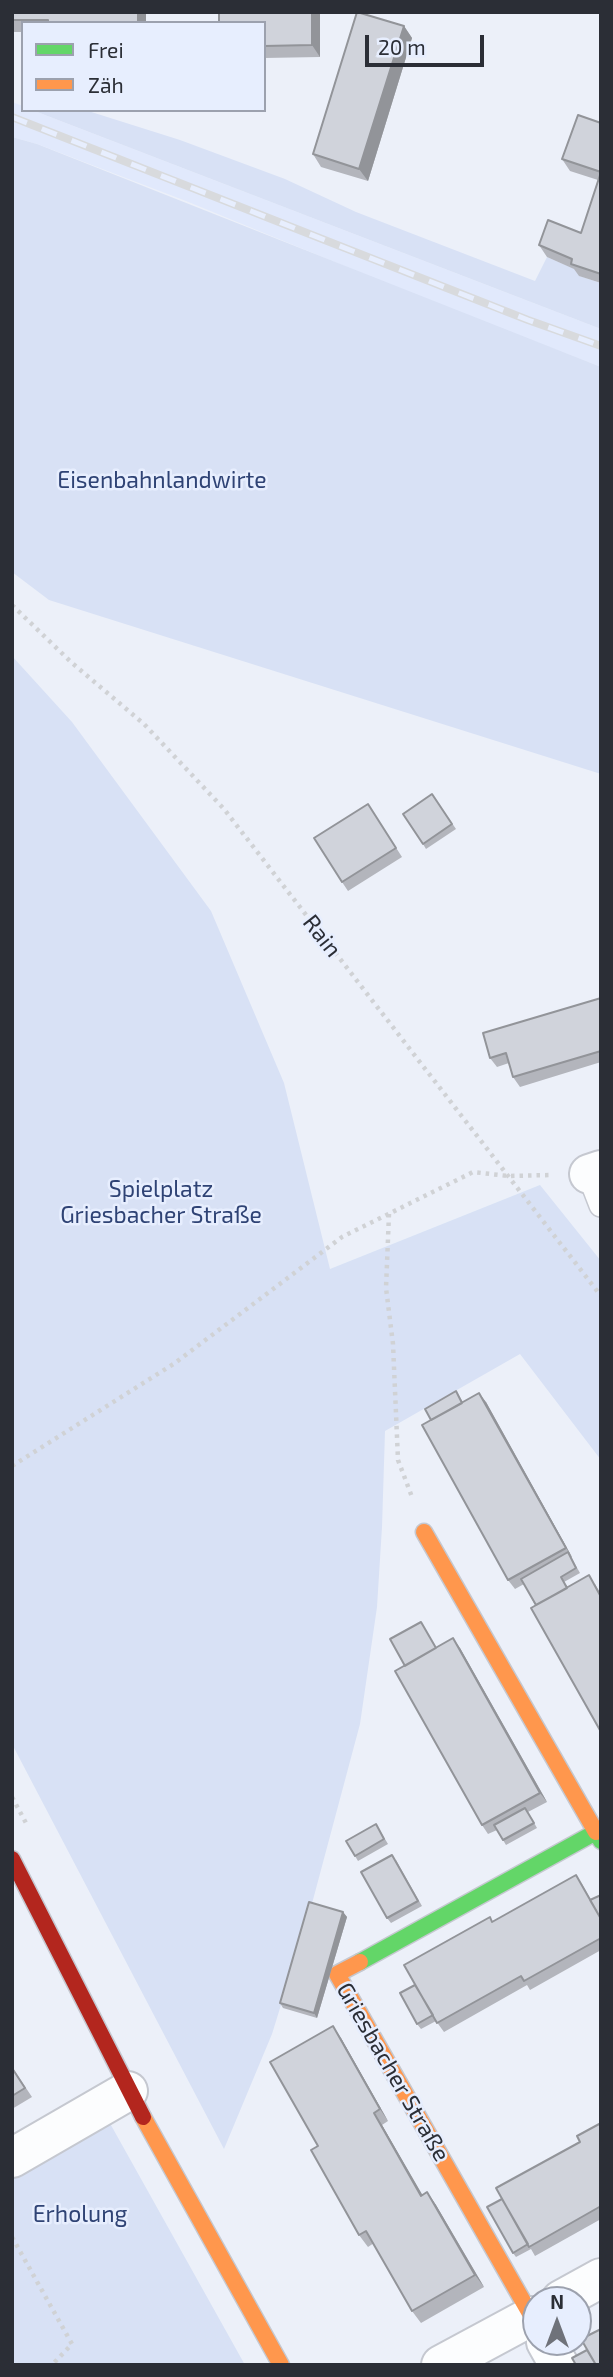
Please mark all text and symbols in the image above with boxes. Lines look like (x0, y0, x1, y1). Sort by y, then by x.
legend (21, 21, 266, 112)
scale bar (368, 21, 487, 65)
text: 20 m (378, 34, 426, 59)
text: Frei (88, 37, 124, 62)
text: Zäh (88, 72, 124, 97)
park label: Eisenbahnlandwirte (57, 466, 267, 494)
street label: Rain (297, 909, 347, 963)
park label: Spielplatz Griesbacher Straße (60, 1175, 262, 1229)
street label: Griesbacher Straße (331, 1978, 455, 2166)
park label: Erholung (33, 2200, 127, 2228)
north arrow (522, 2286, 592, 2356)
text: N (550, 2290, 564, 2313)

